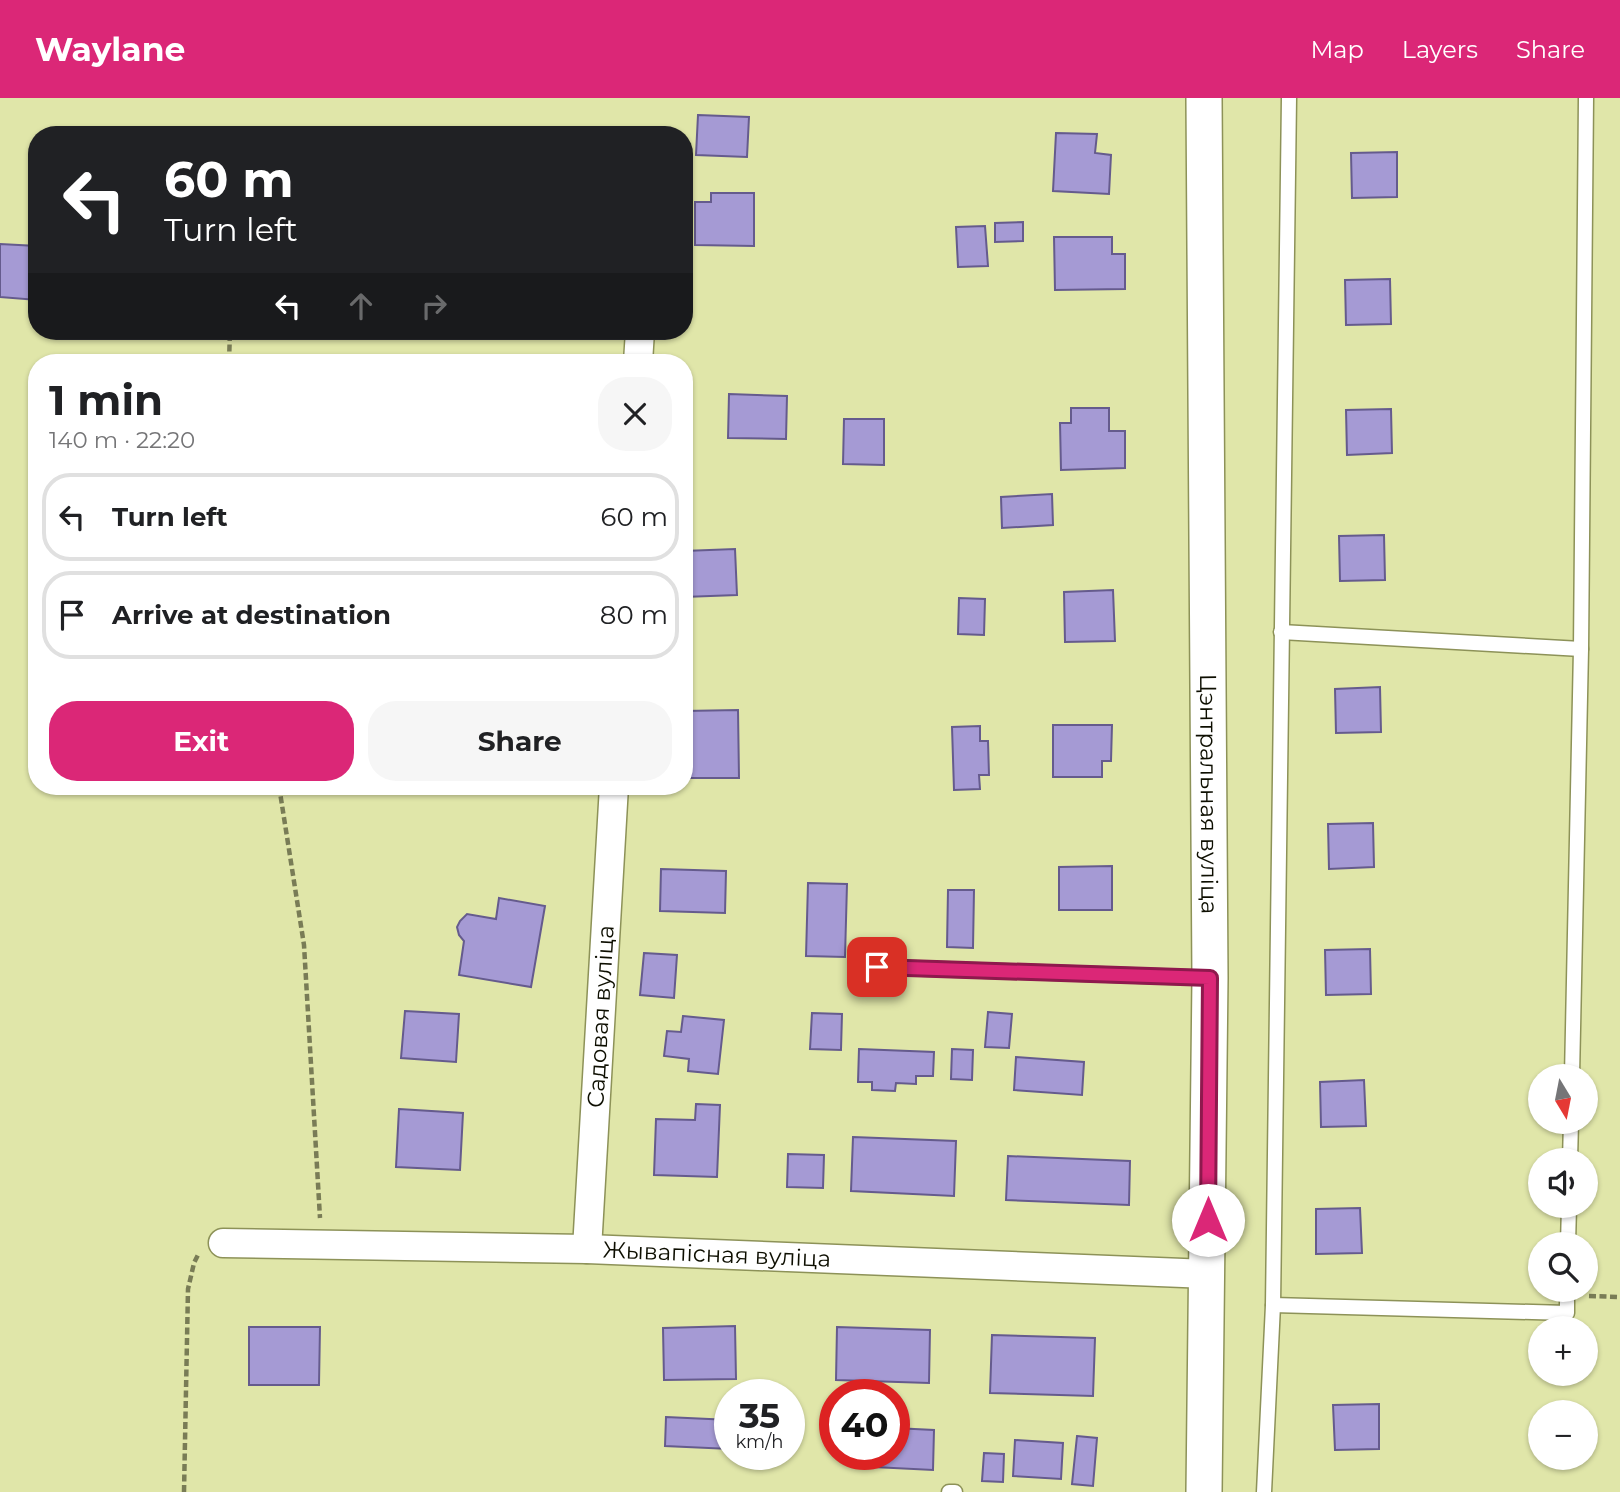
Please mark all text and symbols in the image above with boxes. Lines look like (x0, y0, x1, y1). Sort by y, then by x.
text: Waylane (35, 29, 185, 69)
text: Map (1310, 35, 1364, 64)
text: Layers (1402, 35, 1478, 64)
text: Share (1516, 35, 1585, 64)
text: 60 m (164, 150, 294, 209)
icon: left (49, 154, 140, 245)
text: Turn left (164, 210, 298, 249)
icon: left (269, 287, 307, 325)
icon: ahead (342, 287, 380, 325)
icon: right (415, 287, 453, 325)
text: 1 min (49, 374, 163, 426)
button: close (598, 377, 672, 451)
text: 140 m · 22:20 (49, 426, 195, 454)
icon: left (53, 498, 91, 536)
text: Turn left (112, 501, 228, 533)
text: 60 m (601, 501, 668, 533)
icon: arrive (53, 596, 91, 634)
text: Arrive at destination (112, 599, 391, 631)
text: 80 m (600, 599, 668, 631)
street label: Цэнтральная вуліца (1194, 674, 1224, 914)
button: Exit (49, 701, 354, 781)
button: Share (368, 701, 672, 781)
street label: Садовая вуліца (581, 924, 620, 1109)
pin (847, 937, 907, 997)
icon: arrive (858, 948, 896, 986)
north arrow (1528, 1064, 1598, 1134)
map controls (1528, 1064, 1598, 1470)
button: sound (1528, 1148, 1598, 1218)
position arrow (1171, 1183, 1245, 1257)
button: search (1528, 1232, 1598, 1302)
street label: Жывапісная вуліца (602, 1236, 832, 1273)
button: + (1528, 1316, 1598, 1386)
speed limit sign: 40 (819, 1379, 910, 1470)
text: 35 (739, 1394, 780, 1437)
button: − (1528, 1400, 1598, 1470)
text: km/h (735, 1431, 784, 1453)

